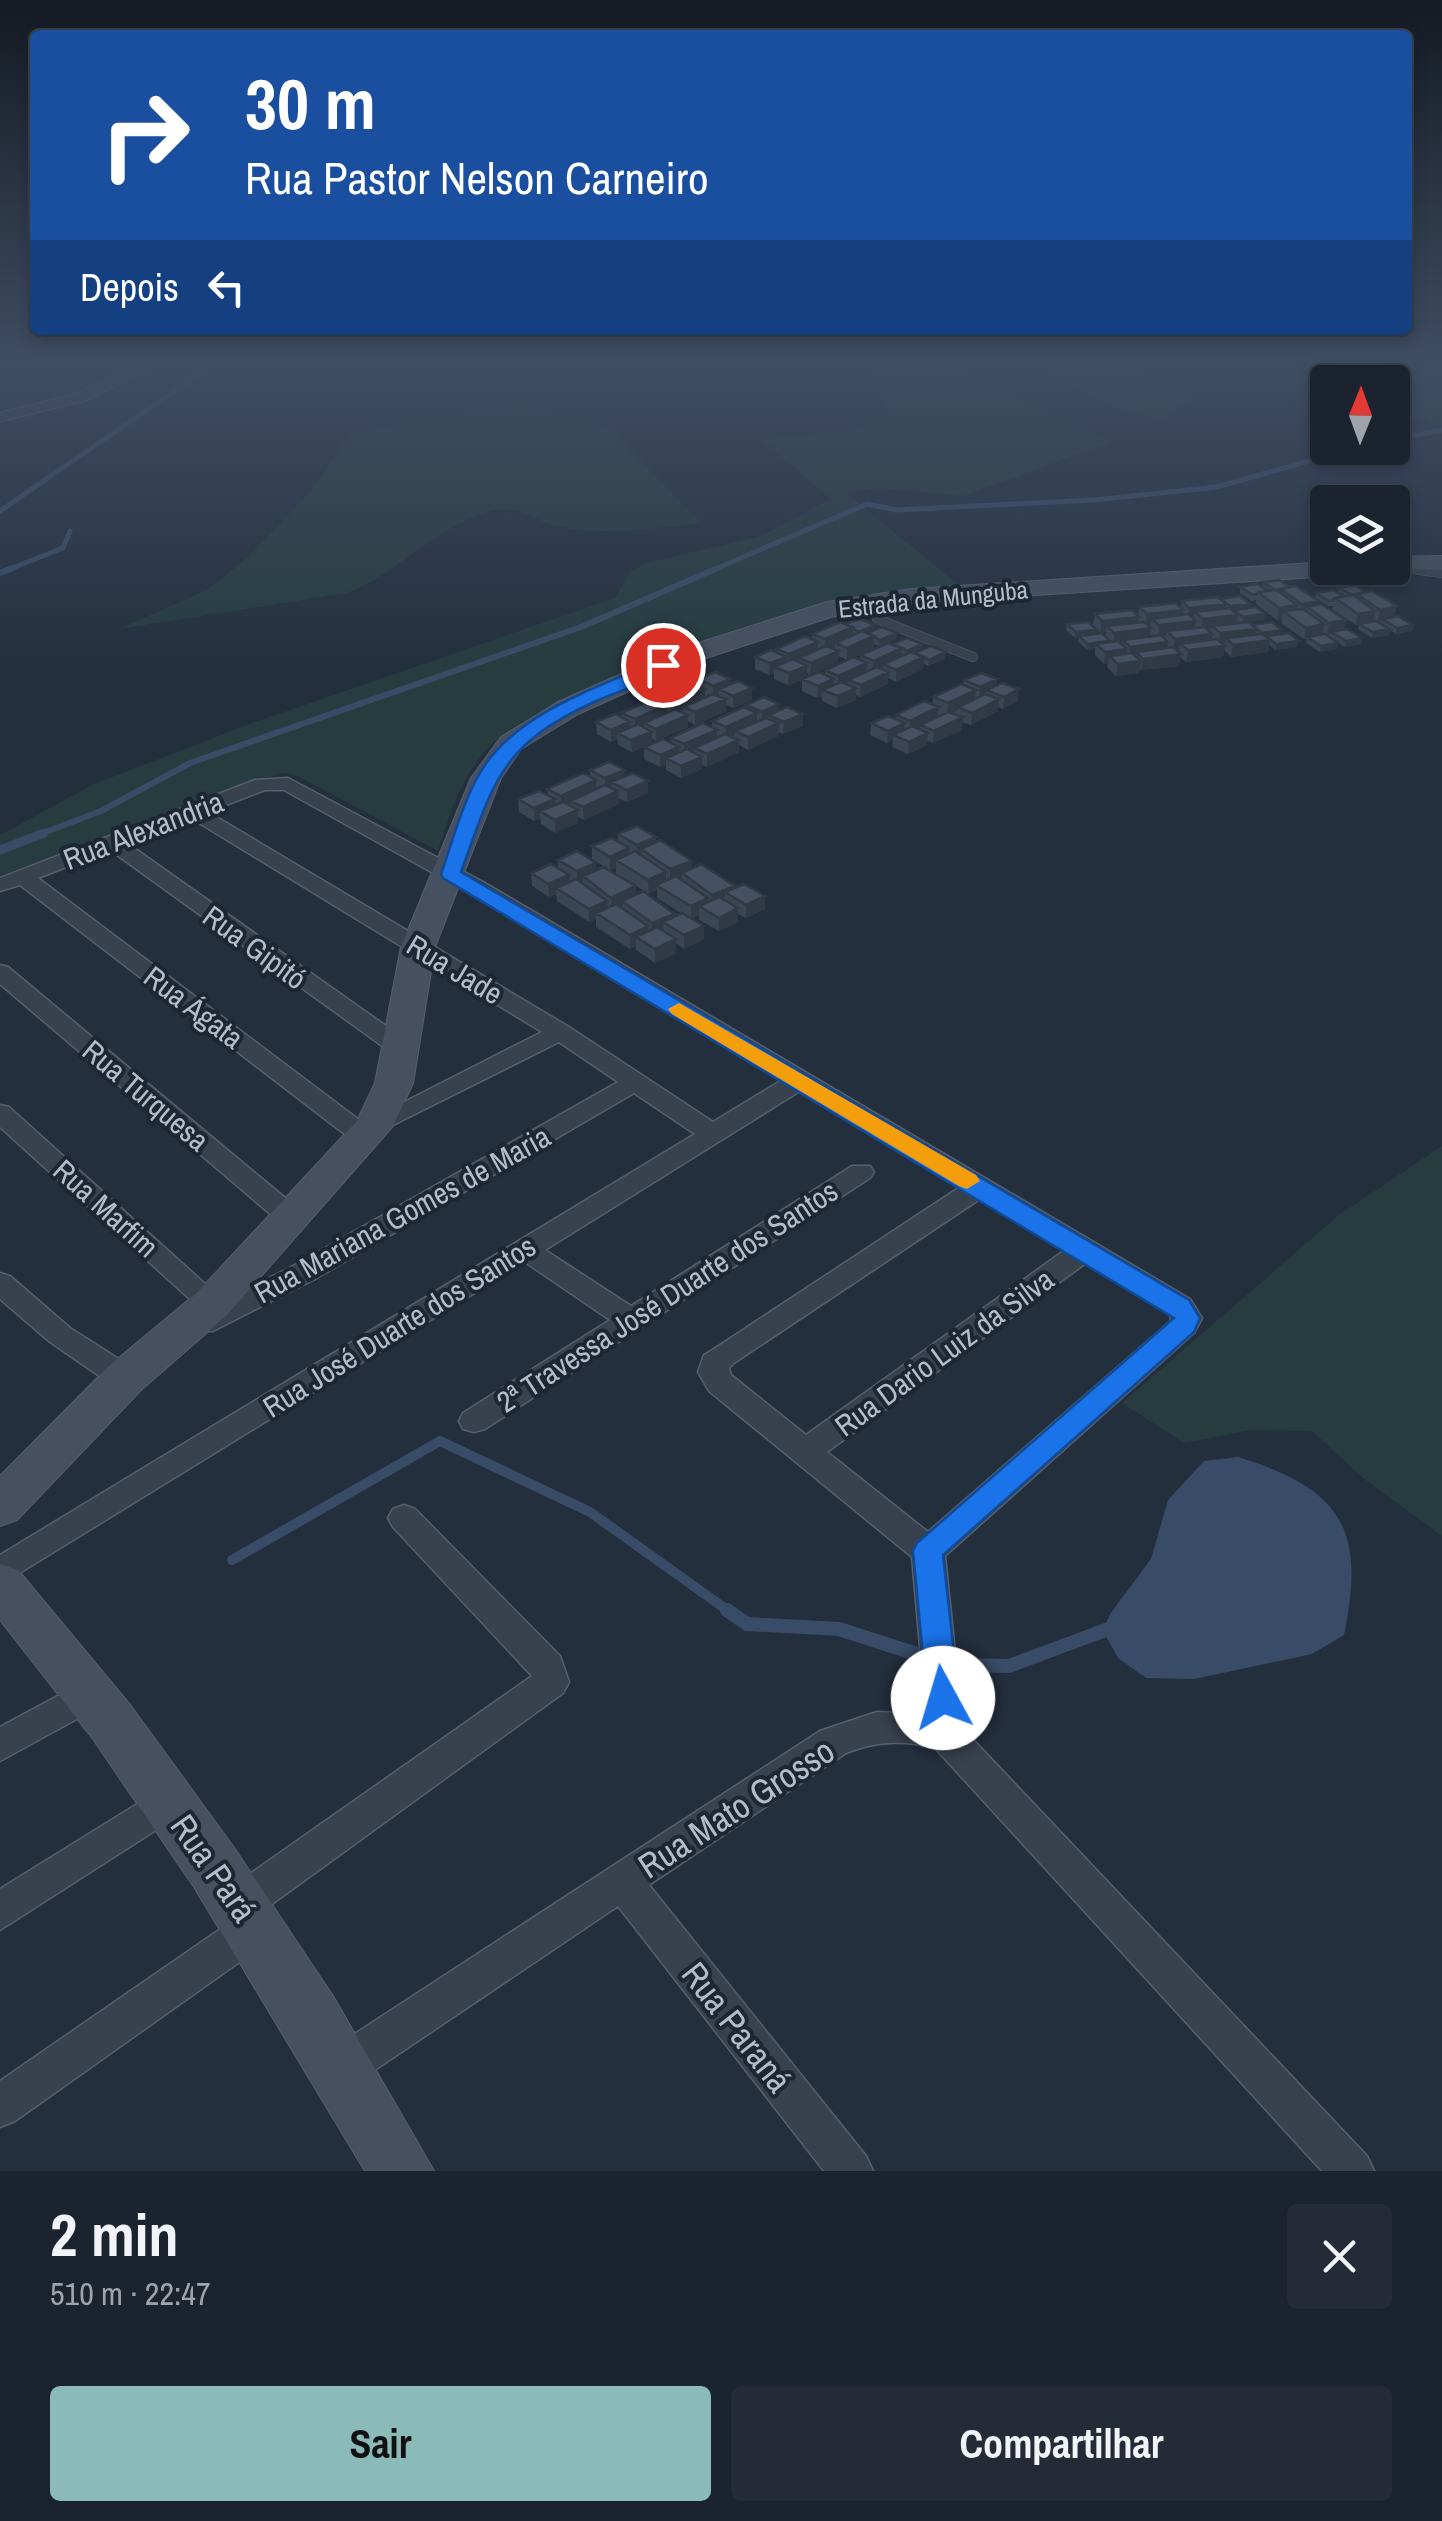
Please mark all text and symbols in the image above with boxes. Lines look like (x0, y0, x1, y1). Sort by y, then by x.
text: 30 m (245, 57, 376, 151)
icon: right (80, 70, 210, 200)
text: Rua Pastor Nelson Carneiro (245, 147, 709, 208)
icon: left (199, 260, 254, 315)
text: Depois (80, 262, 179, 313)
north arrow (1310, 365, 1410, 465)
map controls (1310, 365, 1410, 585)
button: layers (1310, 485, 1410, 585)
street label: Estrada da Munguba (837, 572, 1030, 626)
pin (621, 623, 706, 708)
icon: arrive (636, 638, 691, 693)
street label: Rua Alexandria (57, 781, 229, 879)
street label: Rua Gipitó (195, 896, 315, 998)
street label: Rua Jade (400, 925, 510, 1013)
street label: Rua Ágata (136, 956, 252, 1058)
street label: Rua Turquesa (74, 1030, 218, 1160)
street label: Rua Mariana Gomes de Maria (247, 1116, 557, 1312)
street label: Rua Marfim (45, 1150, 167, 1266)
street label: 2ª Travessa José Duarte dos Santos (489, 1171, 845, 1421)
street label: Rua José Duarte dos Santos (255, 1226, 543, 1426)
street label: Rua Dario Luiz da Silva (827, 1259, 1062, 1445)
position arrow (891, 1646, 995, 1750)
street label: Rua Mato Grosso (629, 1727, 843, 1889)
street label: Rua Pará (160, 1805, 268, 1931)
street label: Rua Paraná (671, 1952, 803, 2102)
text: 2 min (50, 2194, 179, 2275)
button: close (1287, 2204, 1392, 2309)
text: 510 m · 22:47 (50, 2272, 210, 2315)
button: Sair (50, 2386, 711, 2501)
button: Compartilhar (731, 2386, 1392, 2501)

